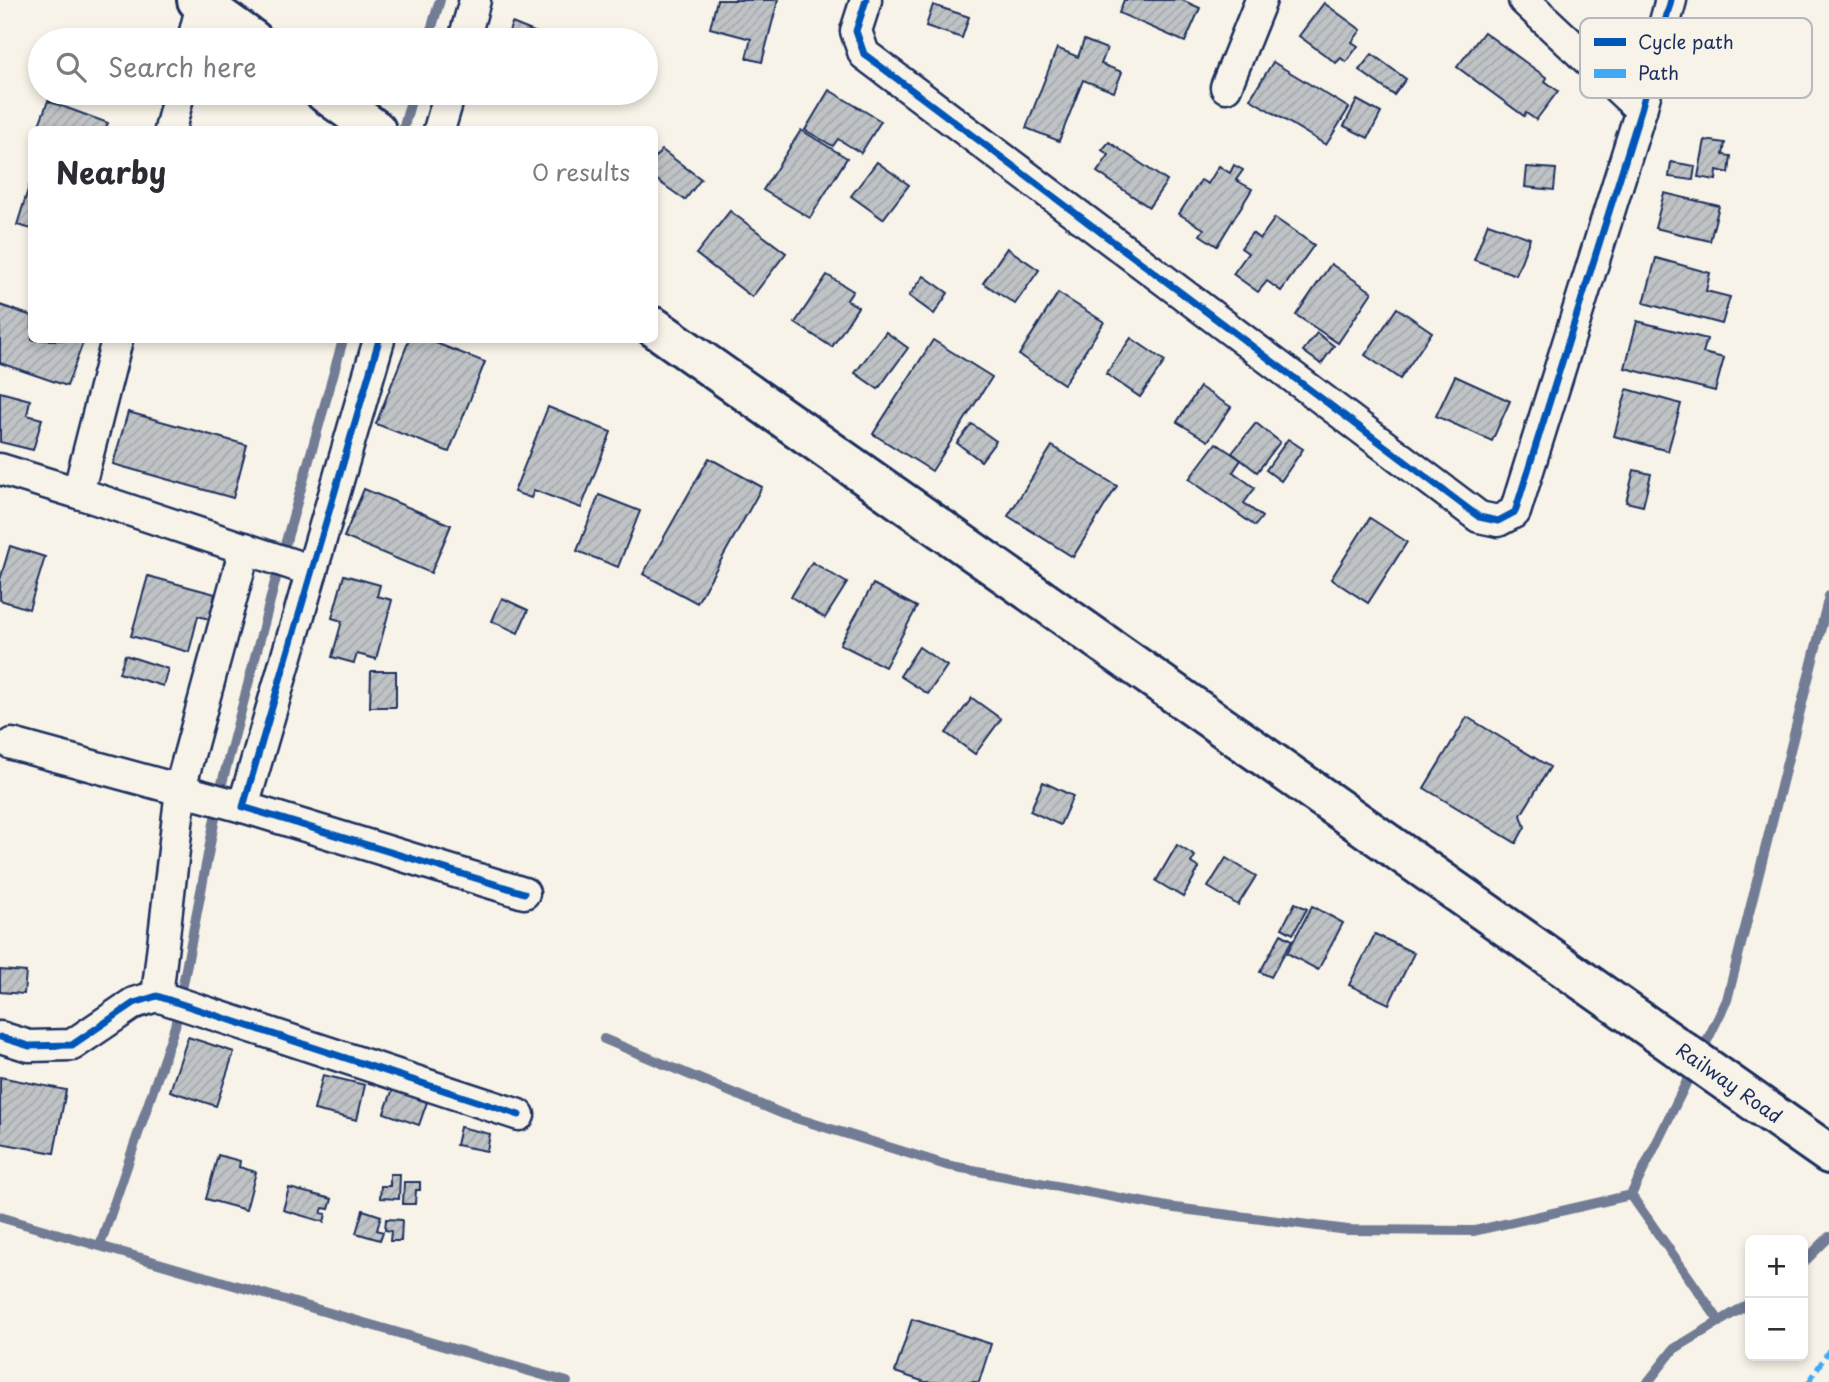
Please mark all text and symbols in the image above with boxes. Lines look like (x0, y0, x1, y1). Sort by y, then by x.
legend (1580, 18, 1812, 98)
text: Cycle path (1638, 27, 1734, 55)
search box (28, 28, 658, 105)
text: Search here (108, 47, 257, 86)
icon: search (52, 48, 90, 86)
text: Path (1638, 58, 1679, 86)
text: Nearby (56, 149, 166, 194)
text: 0 results (532, 154, 630, 189)
street label: Railway Road (1671, 1035, 1788, 1129)
map controls (1745, 1235, 1808, 1361)
button: + (1745, 1235, 1808, 1298)
button: − (1745, 1298, 1808, 1361)

